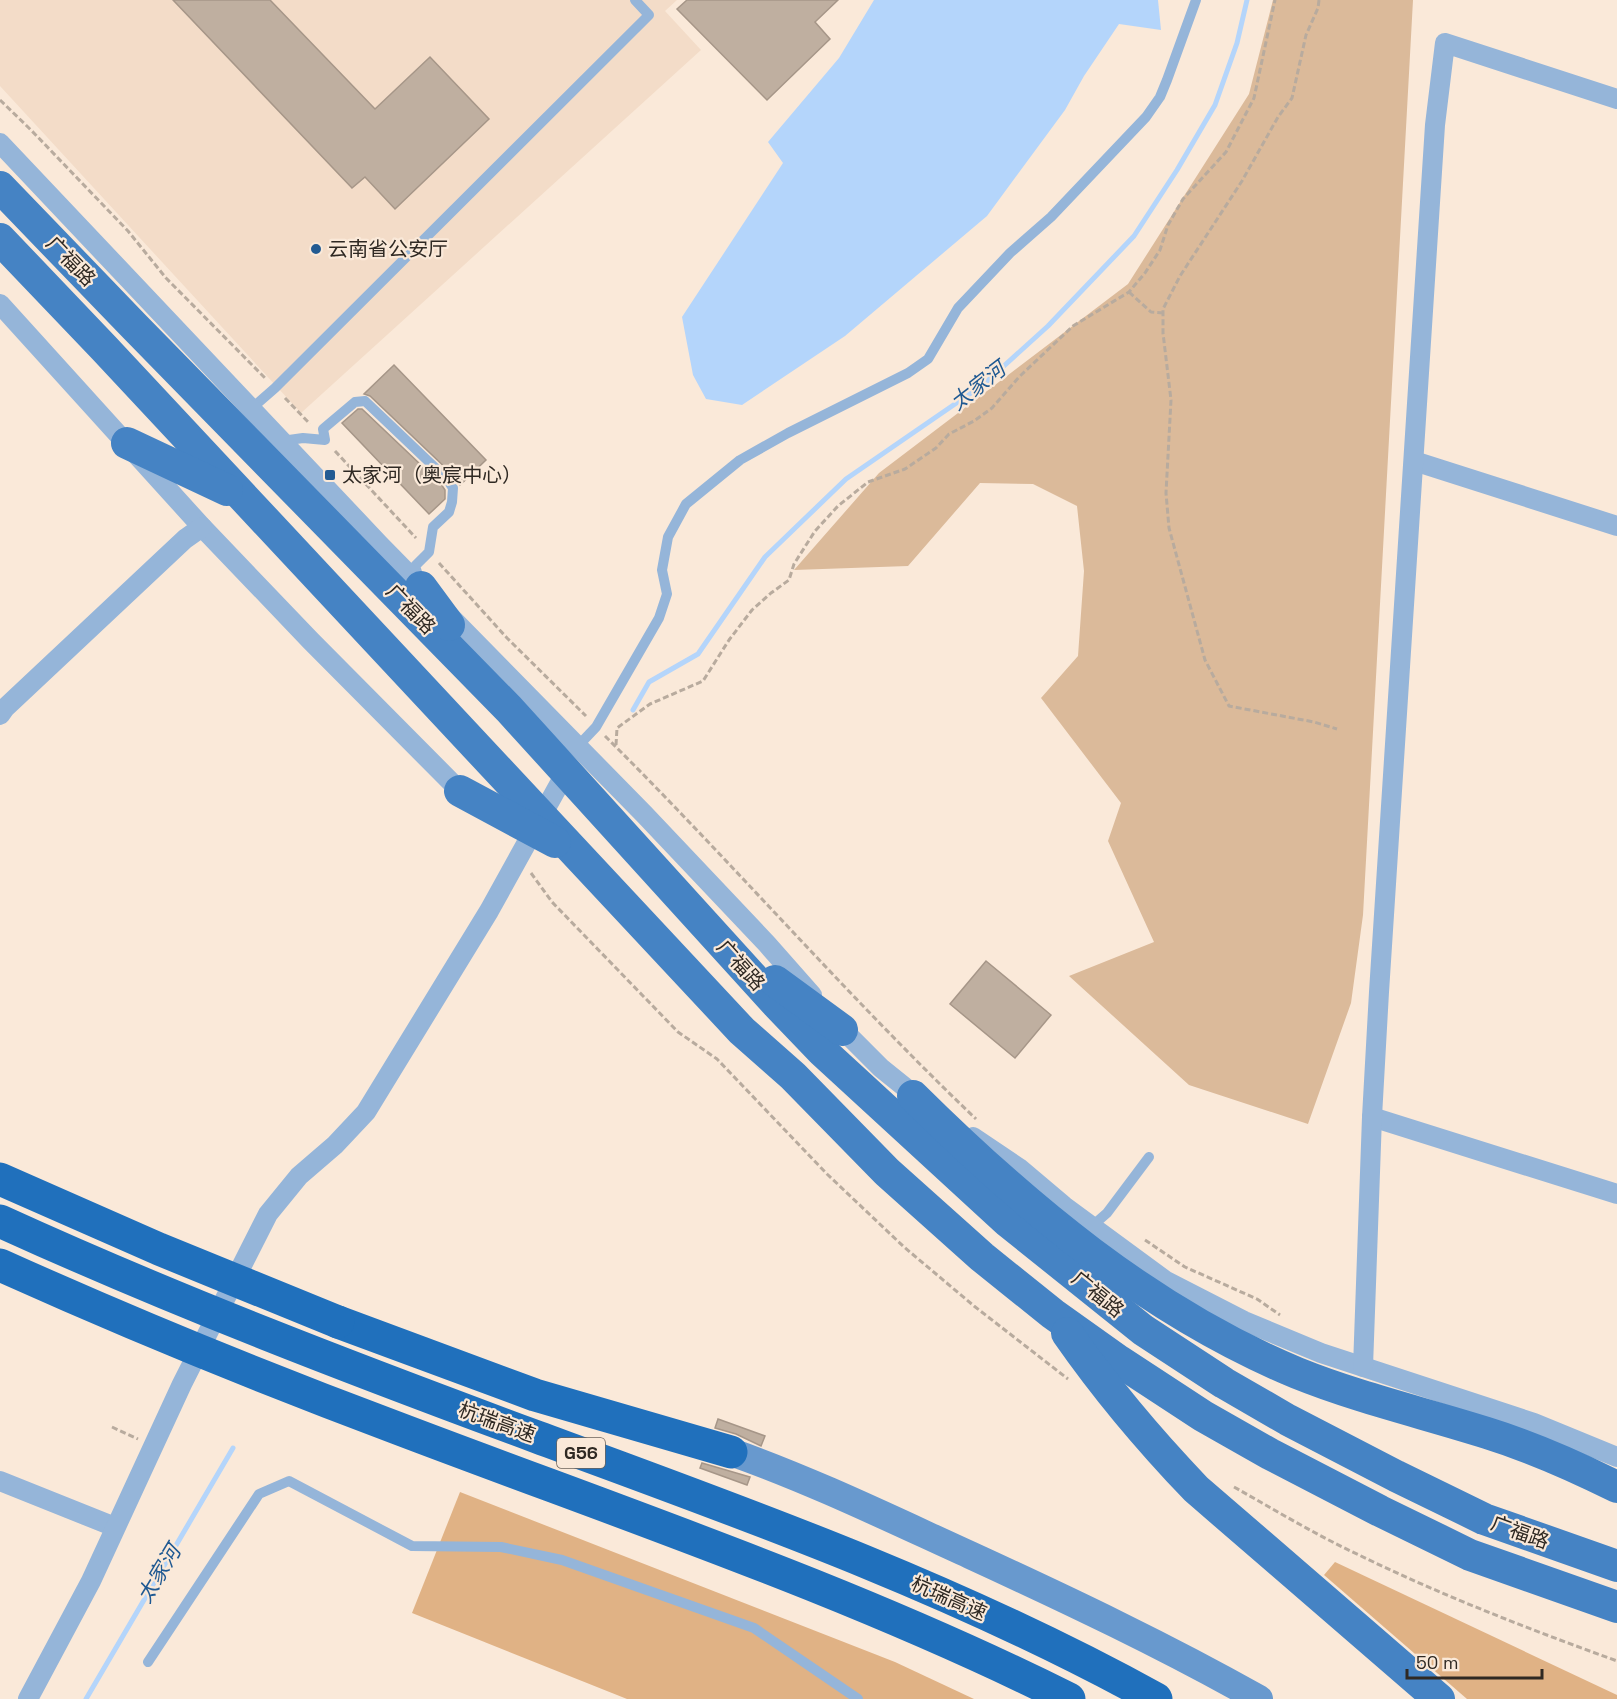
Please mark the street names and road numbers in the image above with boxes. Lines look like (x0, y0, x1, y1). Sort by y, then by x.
street label: 广福路 (41, 230, 101, 292)
street label: 广福路 (381, 578, 441, 640)
street label: 广福路 (711, 934, 771, 996)
street label: 广福路 (1067, 1265, 1129, 1323)
street label: 杭瑞高速 (455, 1396, 539, 1448)
road number: G56 (557, 1438, 605, 1468)
street label: 广福路 (1487, 1510, 1553, 1554)
street label: 杭瑞高速 (907, 1570, 991, 1626)

